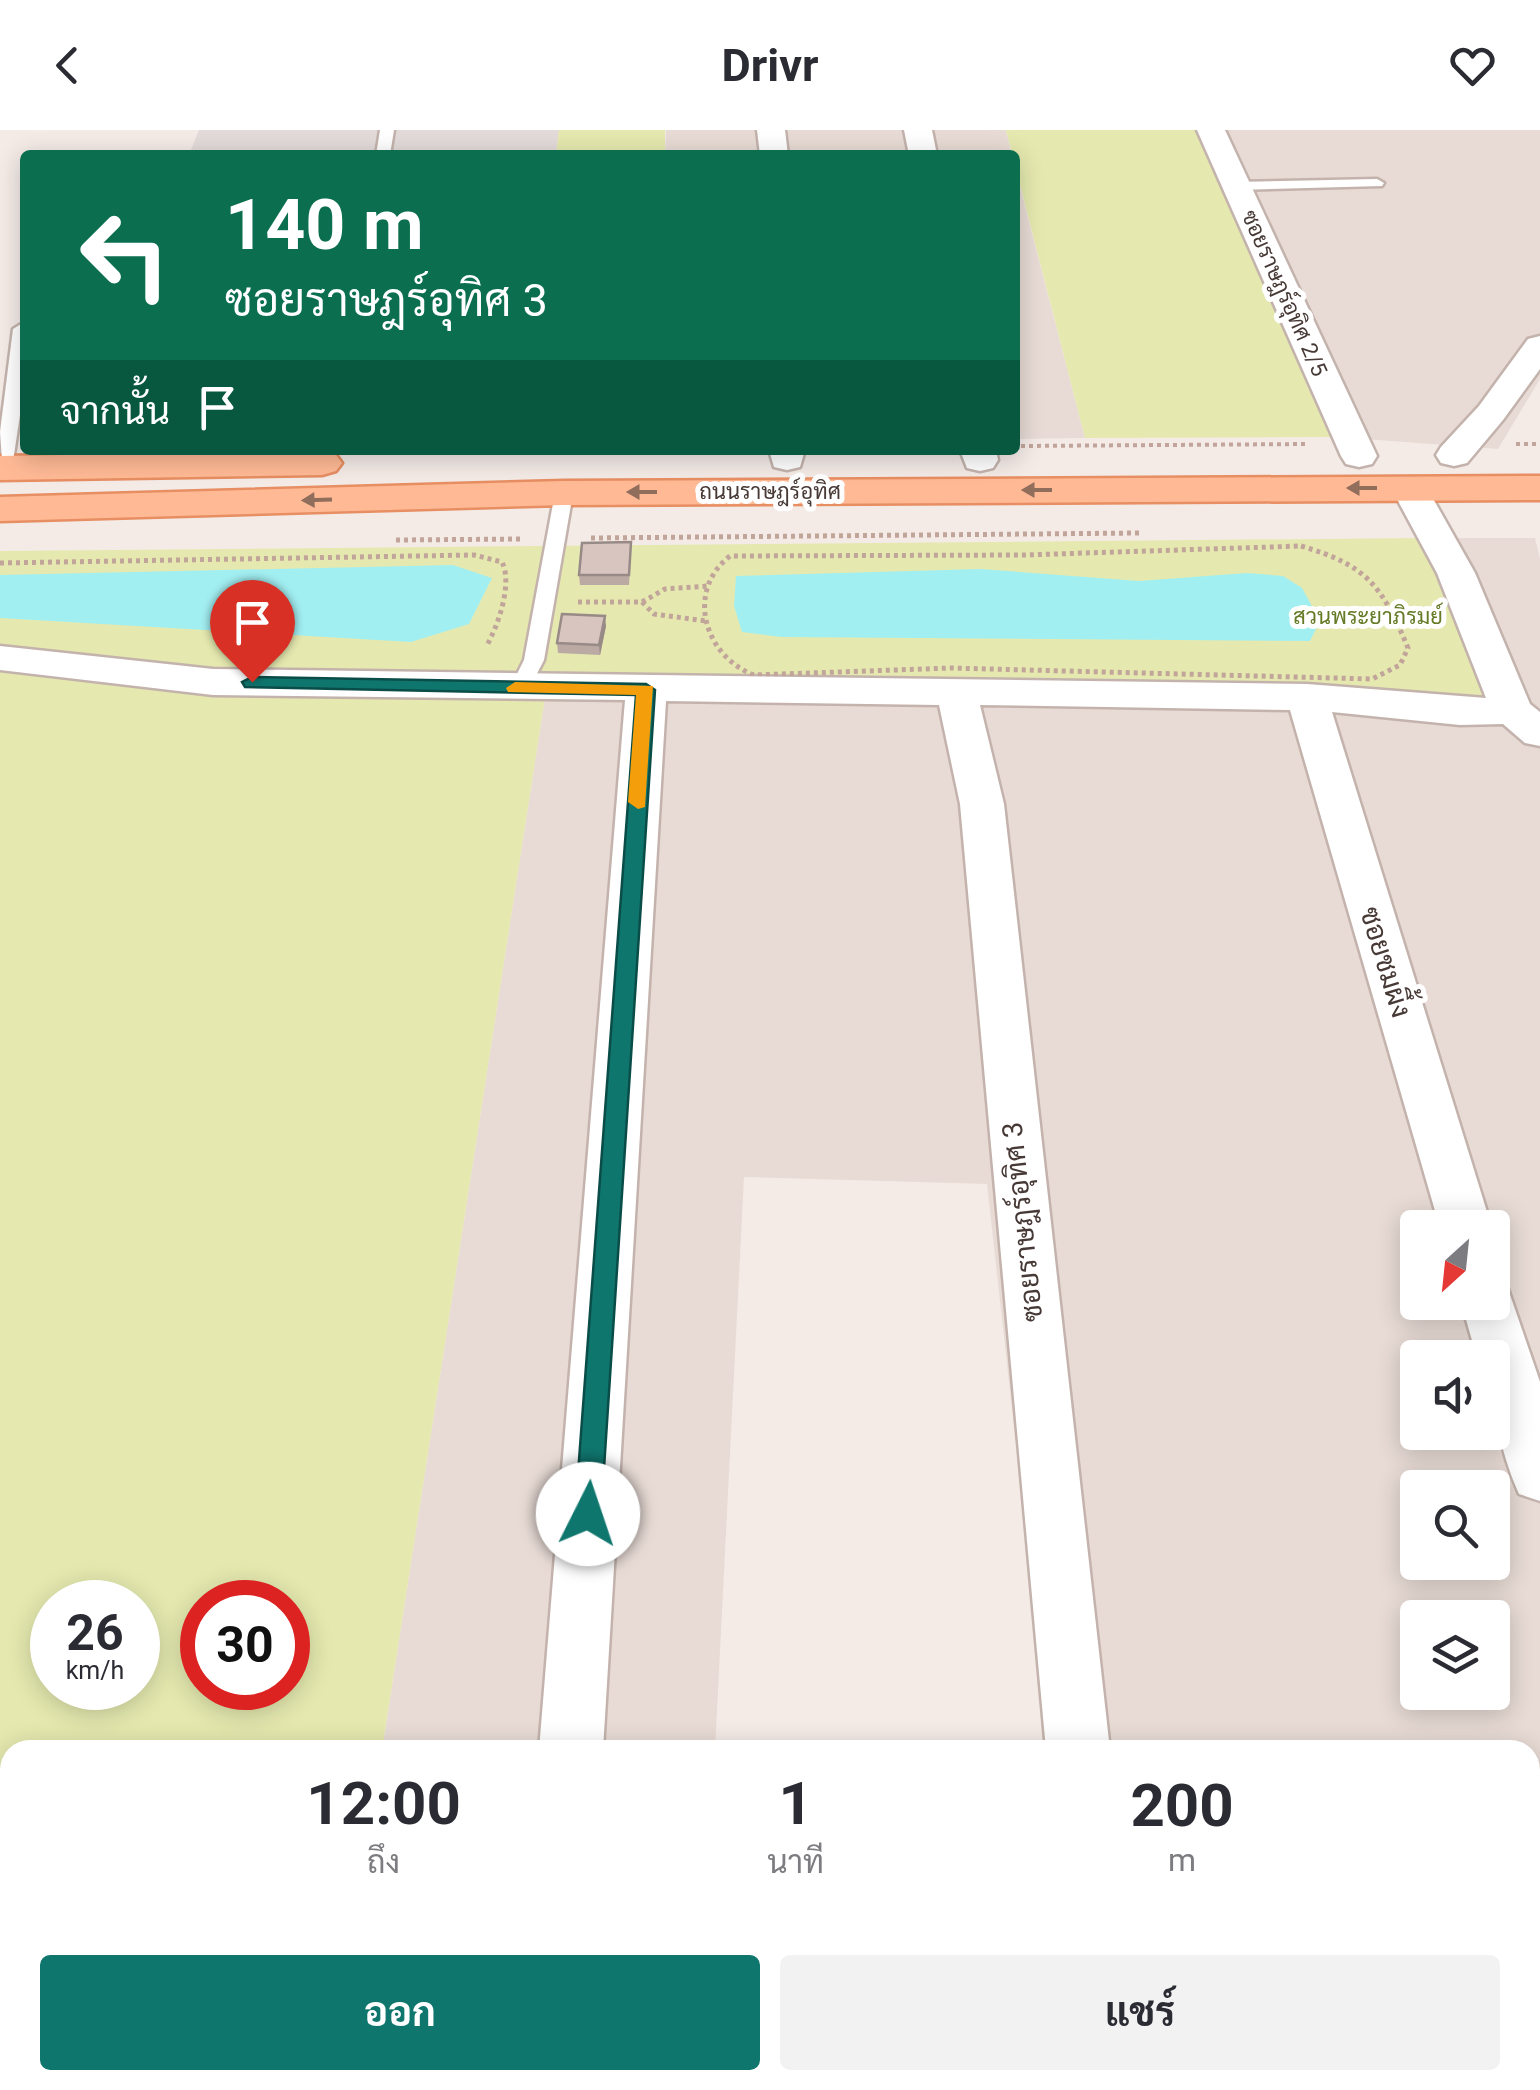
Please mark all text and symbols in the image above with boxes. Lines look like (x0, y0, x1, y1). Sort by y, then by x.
icon: back (40, 38, 95, 93)
icon: heart (1445, 38, 1500, 93)
text: Drivr (722, 39, 818, 92)
text: 140 m (225, 184, 424, 266)
icon: left (60, 190, 190, 320)
street label: ซอยราษฎร์อุทิศ 2/5 (1234, 205, 1334, 381)
text: ซอยราษฎร์อุทิศ 3 (225, 274, 548, 327)
icon: arrive (190, 380, 245, 435)
text: จากนั้น (60, 389, 170, 433)
street label: ถนนราษฎร์อุทิศ (699, 477, 841, 507)
one-way arrow (1346, 480, 1378, 496)
one-way arrow (1021, 482, 1053, 498)
one-way arrow (626, 484, 658, 500)
one-way arrow (301, 492, 333, 508)
pin (210, 580, 295, 683)
icon: arrive (225, 595, 280, 650)
park label: สวนพระยาภิรมย์ (1293, 602, 1443, 629)
street label: ซอยชมผึ้ง (1353, 901, 1425, 1021)
street label: ซอยราษฎร์อุทิศ 3 (993, 1120, 1052, 1324)
north arrow (1400, 1210, 1510, 1320)
map controls (1400, 1210, 1510, 1710)
button: sound (1400, 1340, 1510, 1450)
position arrow (536, 1462, 640, 1566)
button: search (1400, 1470, 1510, 1580)
speed limit sign: 30 (180, 1580, 310, 1710)
button: layers (1400, 1600, 1510, 1710)
text: 26 (66, 1604, 124, 1662)
text: km/h (66, 1656, 124, 1685)
text: 12:00 (306, 1768, 461, 1839)
text: 1 (778, 1768, 813, 1839)
text: 200 (1130, 1770, 1234, 1841)
text: m (1168, 1841, 1196, 1879)
text: ถึง (367, 1843, 400, 1881)
text: นาที (767, 1843, 824, 1881)
button: ออก (40, 1955, 760, 2070)
button: แชร์ (780, 1955, 1500, 2070)

